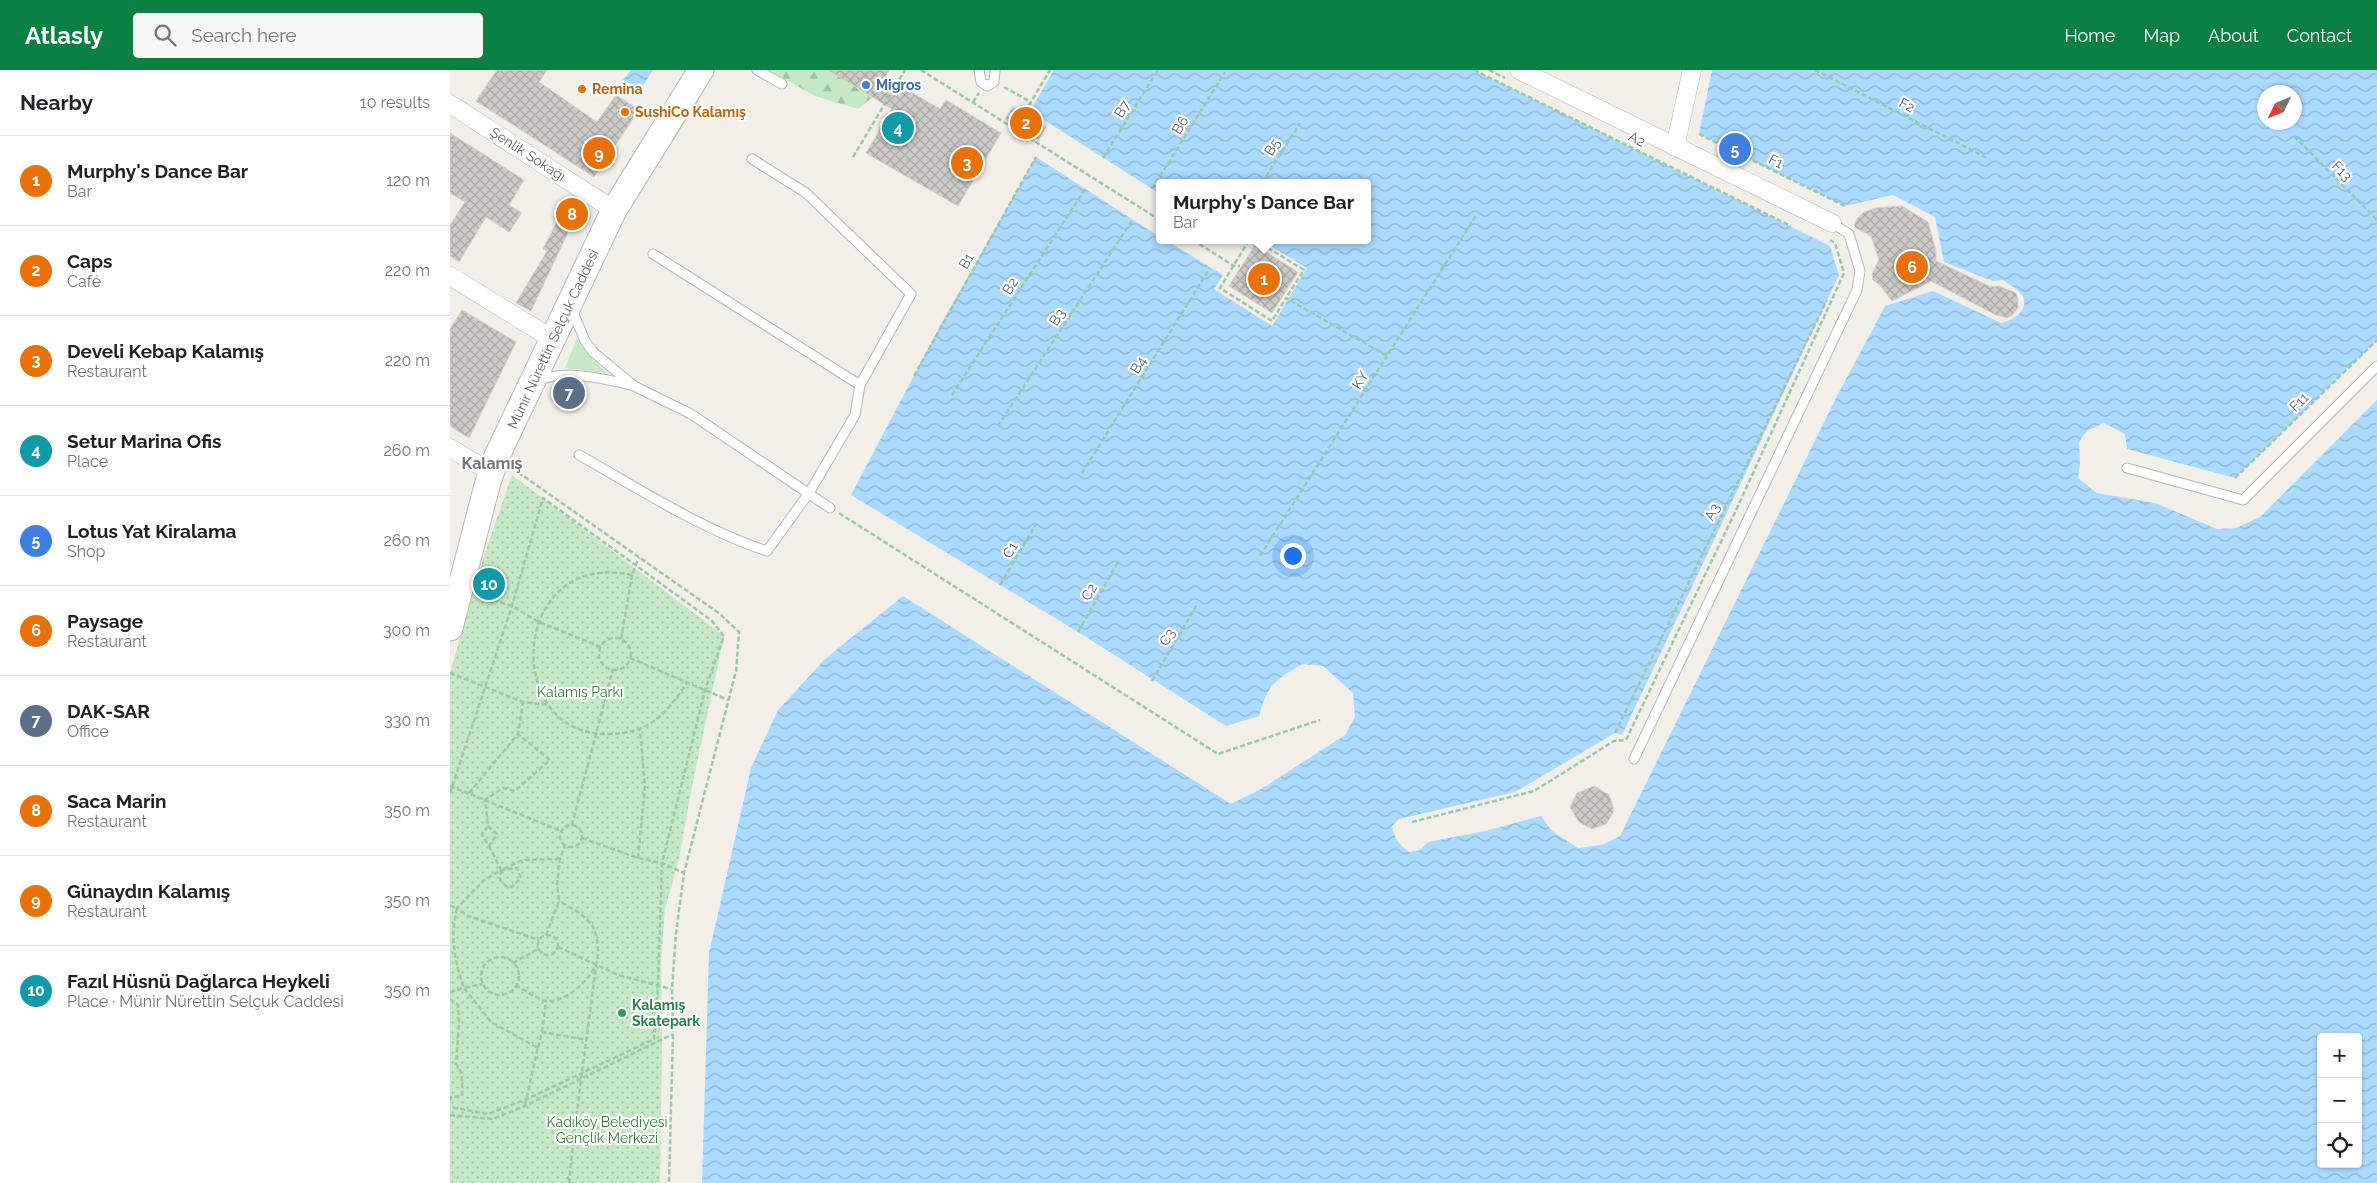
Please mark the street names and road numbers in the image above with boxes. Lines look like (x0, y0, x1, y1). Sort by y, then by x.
street label: F2 (1897, 94, 1917, 116)
street label: B7 (1111, 97, 1134, 120)
street label: B6 (1169, 113, 1191, 137)
street label: Şenlik Sokağı (487, 124, 569, 184)
street label: A2 (1626, 128, 1648, 150)
street label: B5 (1261, 135, 1283, 158)
street label: F1 (1766, 151, 1786, 171)
street label: F13 (2329, 158, 2355, 184)
street label: Münir Nürettin Selçuk Caddesi (504, 247, 602, 431)
street label: B1 (955, 250, 977, 272)
street label: B2 (999, 275, 1021, 297)
street label: B3 (1046, 306, 1068, 328)
street label: B4 (1127, 353, 1149, 376)
street label: KY (1348, 368, 1372, 392)
street label: F11 (2286, 389, 2312, 415)
street label: A3 (1701, 501, 1723, 523)
street label: C1 (999, 539, 1021, 561)
street label: C2 (1078, 581, 1100, 603)
street label: C3 (1156, 626, 1178, 648)

